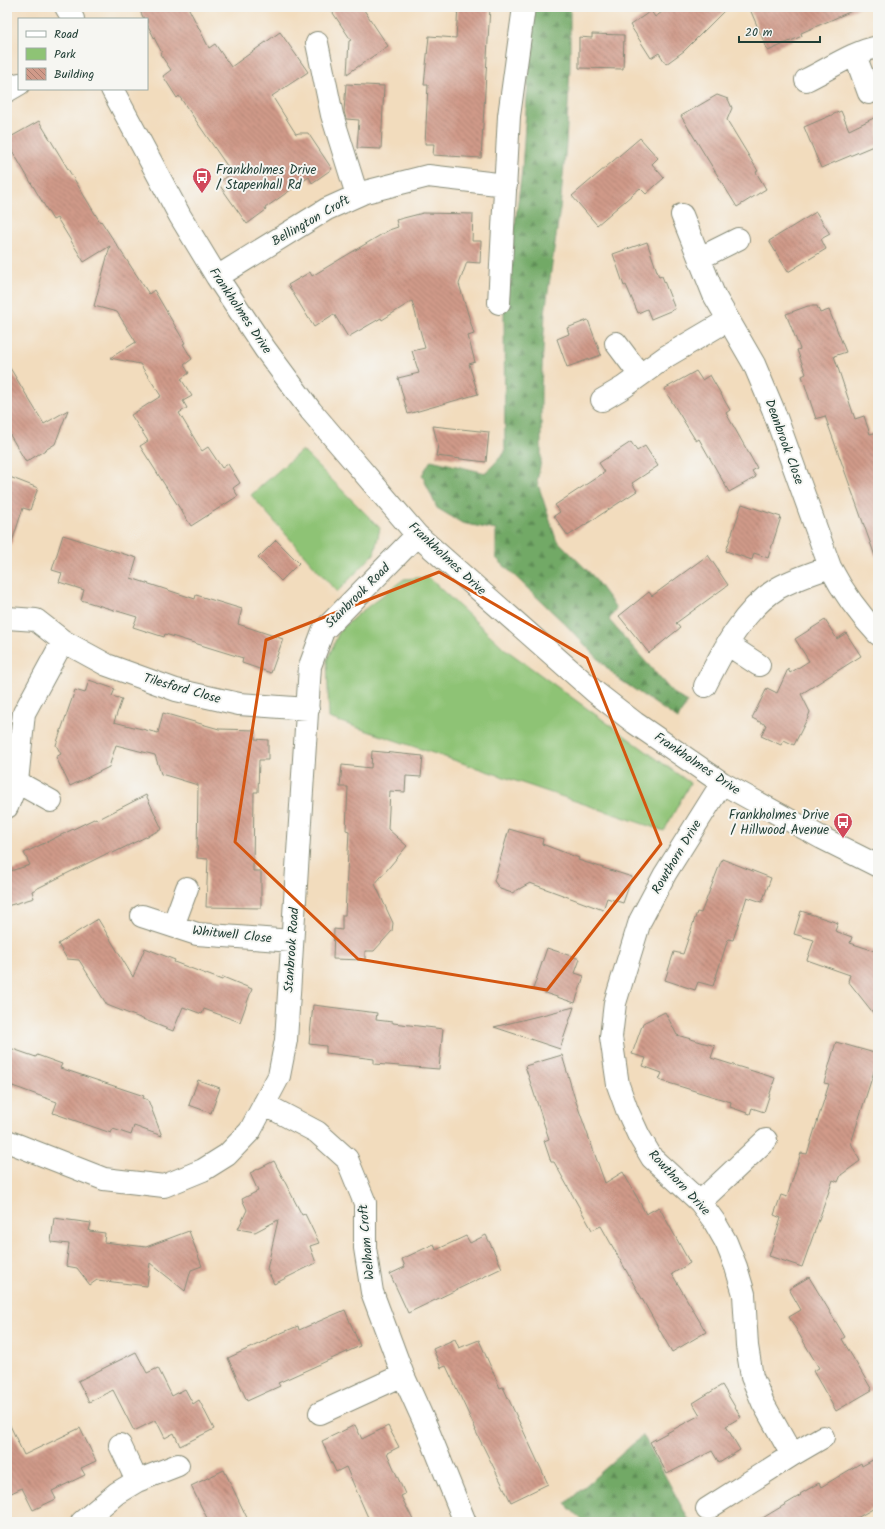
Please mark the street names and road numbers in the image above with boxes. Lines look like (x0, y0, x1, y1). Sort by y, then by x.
street label: Bellington Croft (268, 190, 355, 252)
street label: Frankholmes Drive (203, 264, 277, 359)
street label: Deanbrook Close (759, 396, 809, 488)
street label: Frankholmes Drive (403, 517, 491, 601)
street label: Stanbrook Road (320, 558, 396, 634)
street label: Tilesford Close (141, 668, 223, 710)
street label: Frankholmes Drive (650, 727, 745, 801)
street label: Rowthorn Drive (646, 816, 708, 898)
street label: Stanbrook Road (279, 906, 305, 993)
street label: Whitwell Close (191, 920, 273, 950)
street label: Rowthorn Drive (643, 1145, 715, 1221)
street label: Welham Croft (353, 1202, 381, 1281)

